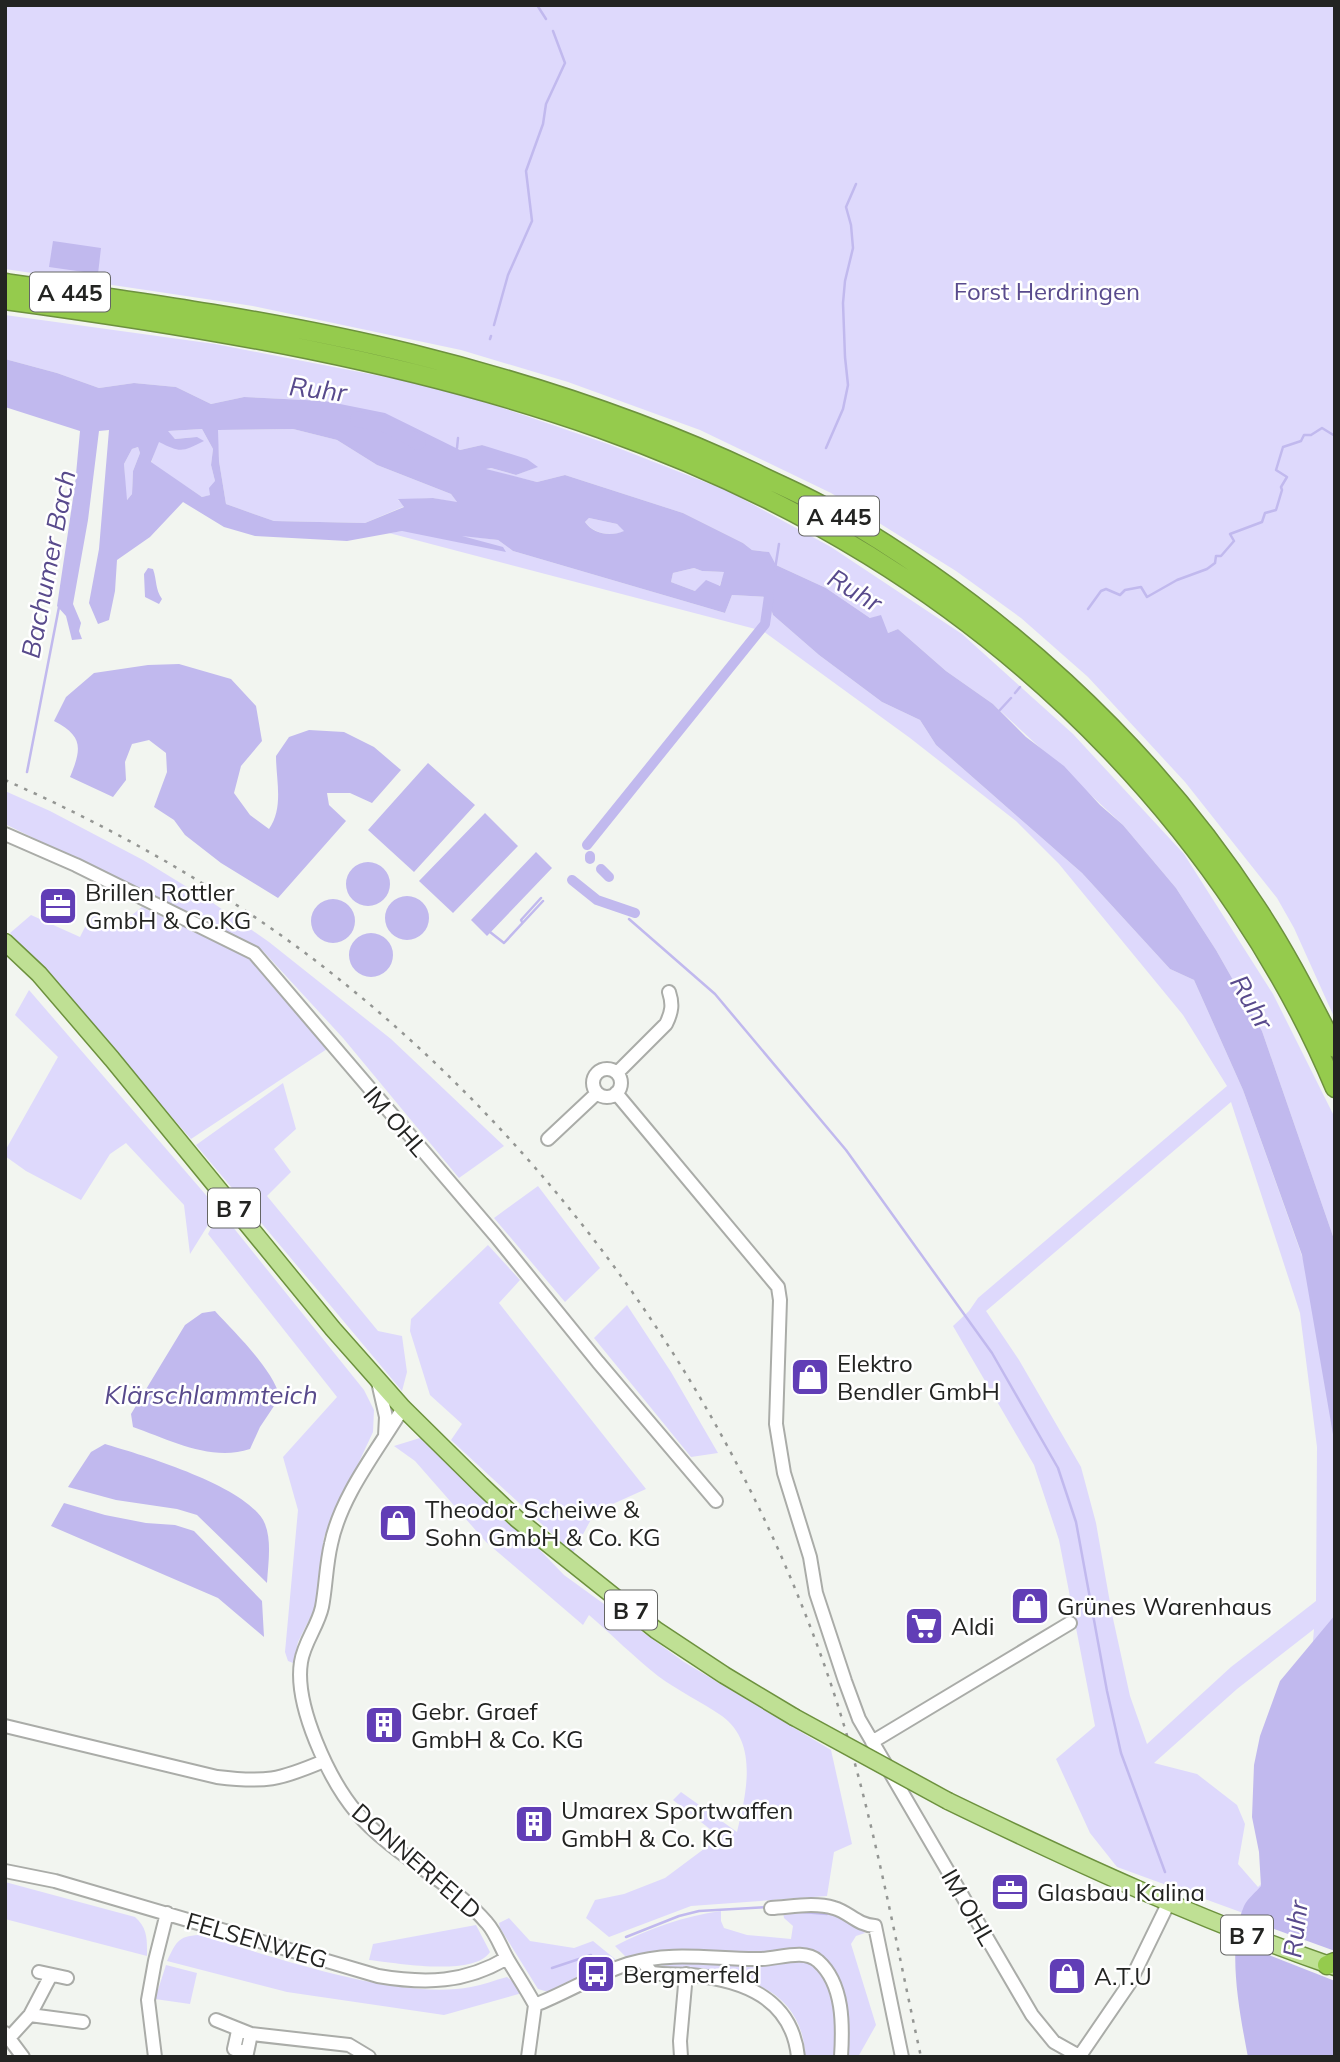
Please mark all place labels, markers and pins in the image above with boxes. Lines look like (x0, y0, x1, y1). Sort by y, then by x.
place label: Brillen Rottler GmbH & Co.KG (85, 877, 251, 935)
office icon: Brillen Rottler GmbH & Co.KG (37, 885, 79, 927)
place label: Elektro Bendler GmbH (837, 1348, 1000, 1406)
shop icon: Elektro Bendler GmbH (789, 1356, 831, 1398)
place label: Theodor Scheiwe & Sohn GmbH & Co. KG (425, 1494, 661, 1552)
shop icon: Theodor Scheiwe & Sohn GmbH & Co. KG (377, 1502, 419, 1544)
shop icon: Grünes Warenhaus (1009, 1585, 1051, 1627)
place label: Grünes Warenhaus (1057, 1591, 1272, 1621)
supermarket icon: Aldi (903, 1605, 945, 1647)
place label: Aldi (951, 1611, 994, 1641)
place label: Gebr. Graef GmbH & Co. KG (411, 1696, 584, 1754)
building icon: Gebr. Graef GmbH & Co. KG (363, 1704, 405, 1746)
place label: Umarex Sportwaffen GmbH & Co. KG (561, 1795, 793, 1853)
building icon: Umarex Sportwaffen GmbH & Co. KG (513, 1803, 555, 1845)
office icon: Glasbau Kalina (989, 1871, 1031, 1913)
place label: Glasbau Kalina (1037, 1877, 1205, 1907)
bus stop icon: Bergmerfeld (575, 1953, 617, 1995)
shop icon: A.T.U (1046, 1955, 1088, 1997)
place label: Bergmerfeld (623, 1959, 760, 1989)
place label: A.T.U (1094, 1961, 1152, 1991)

